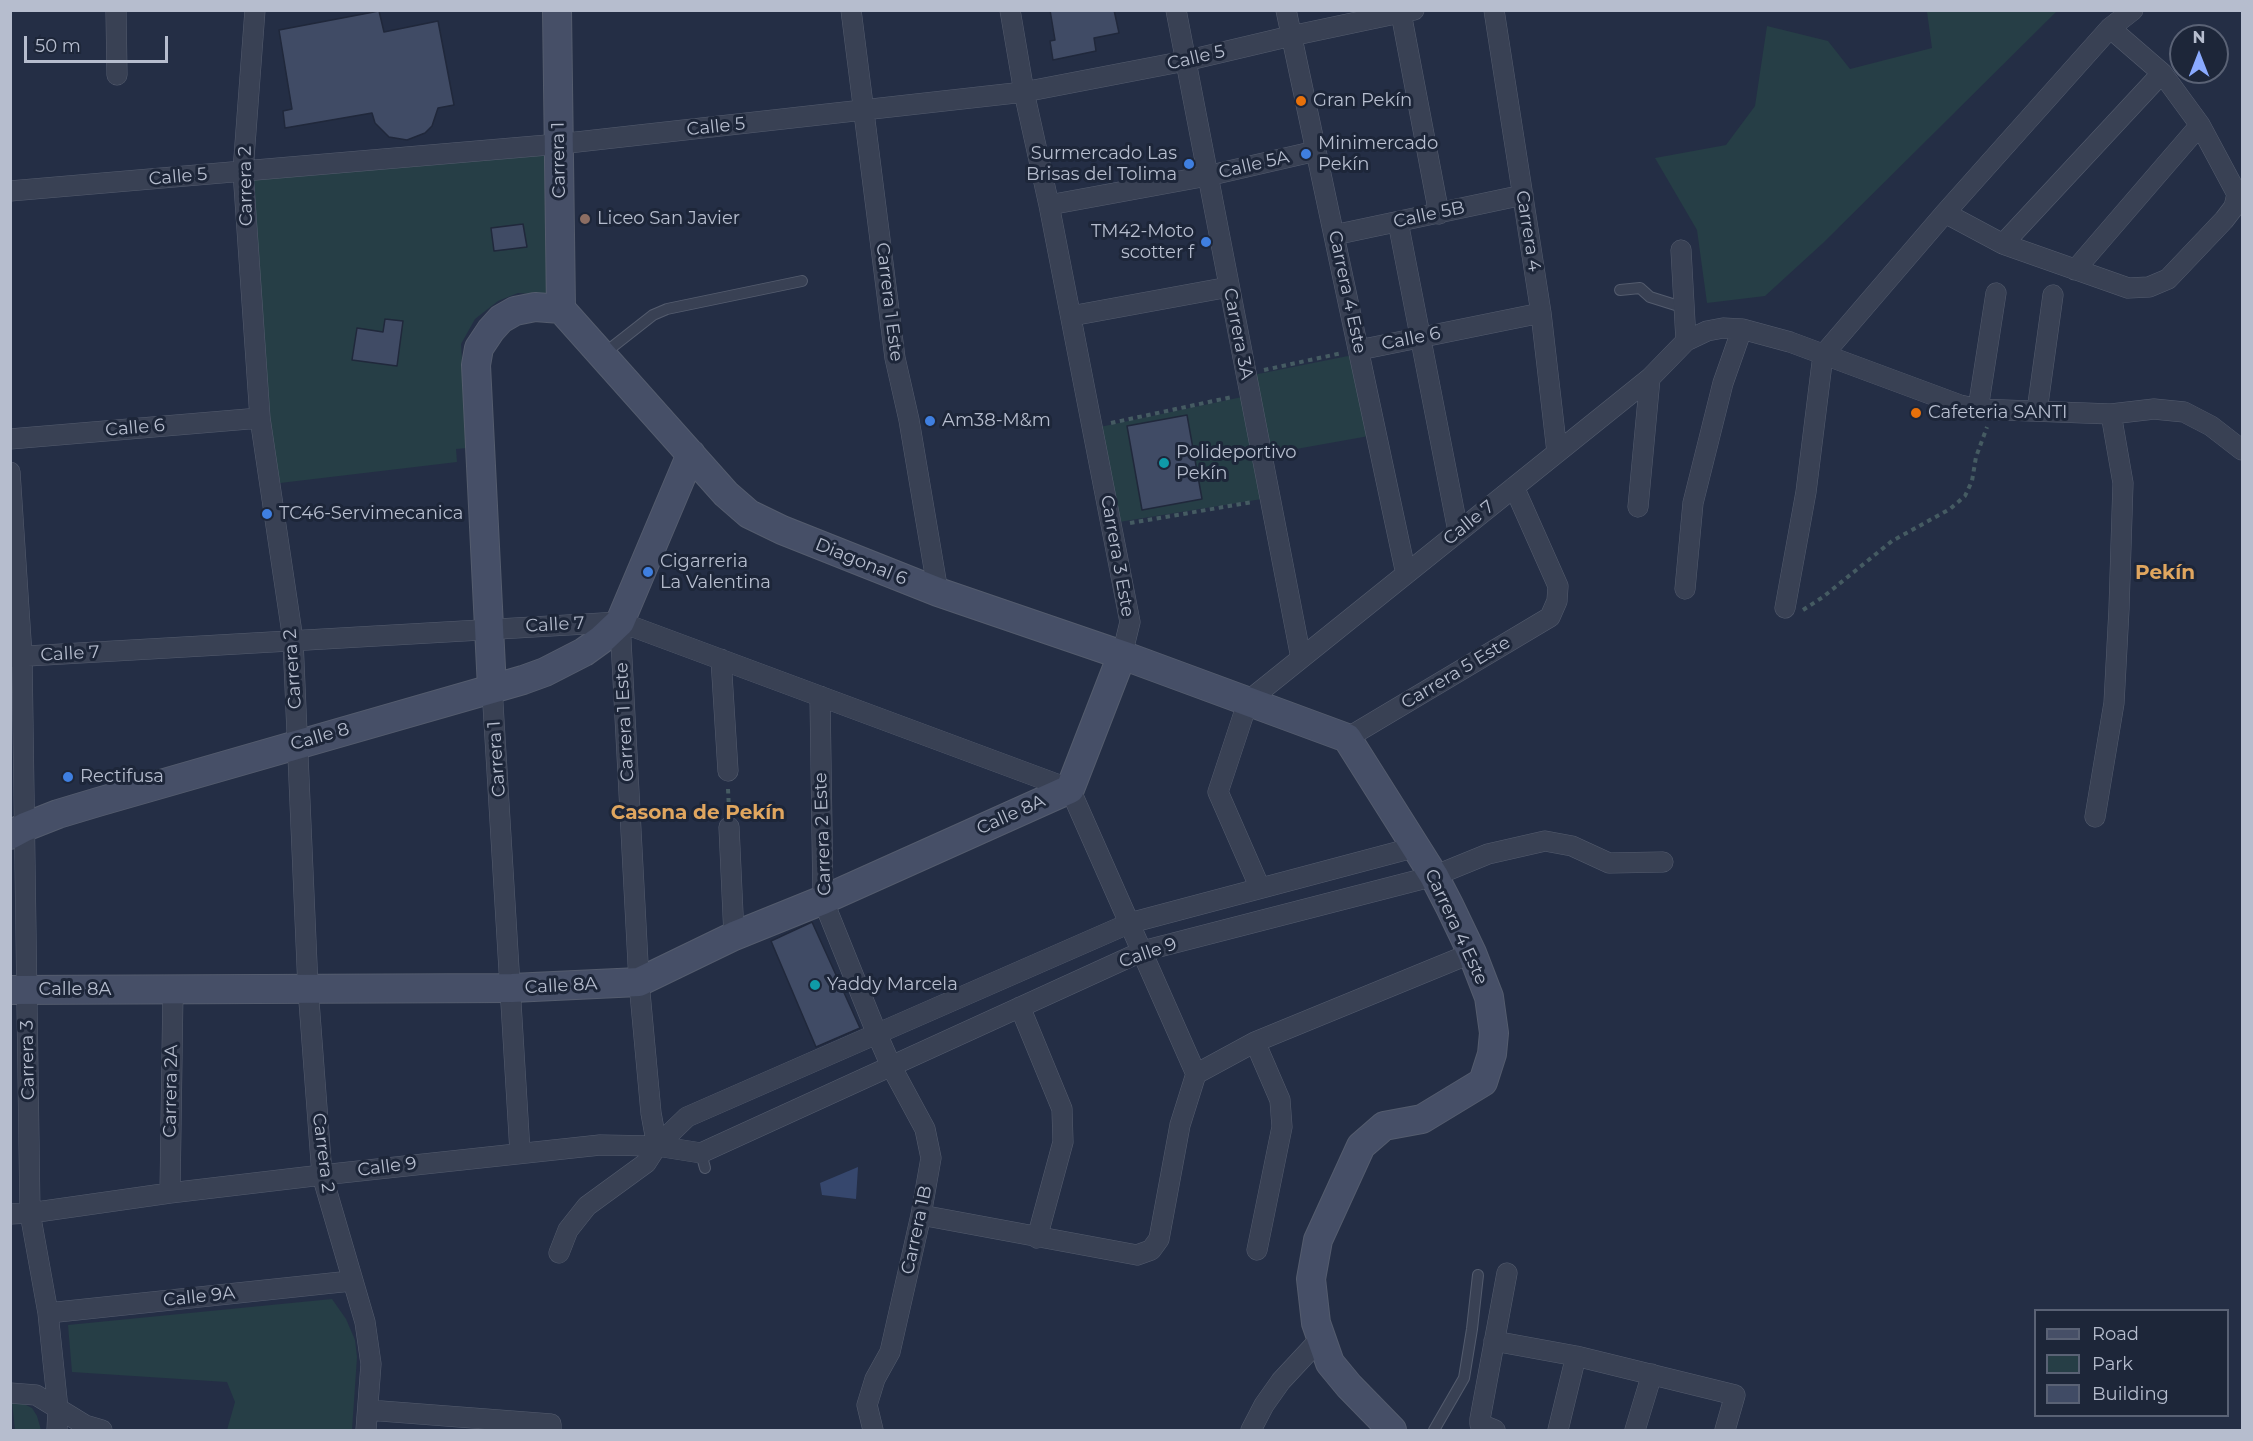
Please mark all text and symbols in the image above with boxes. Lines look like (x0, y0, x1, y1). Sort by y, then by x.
scale bar (27, 24, 171, 62)
north arrow (2169, 24, 2229, 84)
text: N (2193, 28, 2205, 47)
text: 50 m (35, 35, 81, 57)
street label: Calle 5 (1165, 41, 1227, 75)
place label: Gran Pekín (1313, 90, 1412, 112)
marker: Gran Pekín (1294, 94, 1308, 108)
street label: Calle 5 (686, 113, 746, 141)
street label: Carrera 1 (548, 122, 570, 198)
place label: Minimercado Pekín (1318, 133, 1438, 176)
place label: Surmercado Las Brisas del Tolima (1026, 143, 1177, 186)
street label: Carrera 2 (235, 146, 257, 226)
street label: Calle 5A (1217, 146, 1291, 184)
marker: Minimercado Pekín (1299, 147, 1313, 161)
marker: Surmercado Las Brisas del Tolima (1182, 157, 1196, 171)
street label: Calle 5 (148, 164, 208, 190)
street label: Carrera 4 (1511, 189, 1545, 273)
street label: Calle 5B (1391, 197, 1467, 233)
place label: Liceo San Javier (597, 208, 740, 230)
marker: Liceo San Javier (578, 212, 592, 226)
place label: TM42-Moto scotter f (1091, 221, 1194, 264)
street label: Carrera 4 Este (1323, 229, 1371, 355)
marker: TM42-Moto scotter f (1199, 235, 1213, 249)
street label: Carrera 1 Este (871, 241, 907, 363)
street label: Carrera 3A (1219, 286, 1257, 382)
street label: Calle 6 (1380, 323, 1442, 355)
place label: Cafeteria SANTI (1928, 402, 2068, 424)
marker: Cafeteria SANTI (1909, 406, 1923, 420)
place label: Am38-M&m (942, 410, 1051, 432)
marker: Am38-M&m (923, 414, 937, 428)
street label: Calle 6 (104, 415, 166, 441)
place label: Polideportivo Pekín (1176, 442, 1297, 484)
marker: Polideportivo Pekín (1157, 456, 1171, 470)
street label: Carrera 3 Este (1096, 493, 1138, 619)
street label: Calle 7 (1439, 496, 1499, 550)
place label: TC46-Servimecanica (279, 503, 463, 525)
marker: TC46-Servimecanica (260, 507, 274, 521)
street label: Diagonal 6 (812, 534, 910, 590)
place label: Cigarreria La Valentina (660, 551, 771, 594)
district label: Pekín (2135, 561, 2195, 585)
marker: Cigarreria La Valentina (641, 565, 655, 579)
street label: Calle 7 (525, 613, 585, 637)
street label: Carrera 2 (279, 628, 307, 710)
street label: Carrera 5 Este (1398, 632, 1514, 714)
street label: Calle 7 (40, 642, 100, 666)
street label: Carrera 1 Este (611, 662, 639, 782)
street label: Calle 8 (288, 718, 352, 756)
street label: Carrera 1 (484, 720, 510, 798)
place label: Rectifusa (80, 766, 164, 788)
marker: Rectifusa (61, 770, 75, 784)
street label: Carrera 2 Este (810, 772, 836, 896)
street label: Calle 8A (973, 790, 1049, 840)
district label: Casona de Pekín (611, 801, 785, 825)
street label: Carrera 4 Este (1420, 866, 1492, 988)
street label: Calle 9 (1116, 933, 1180, 973)
street label: Calle 8A (524, 973, 598, 999)
place label: Yaddy Marcela (827, 974, 958, 996)
marker: Yaddy Marcela (808, 978, 822, 992)
street label: Calle 8A (39, 979, 111, 1001)
street label: Carrera 3 (17, 1020, 39, 1100)
street label: Carrera 2A (159, 1044, 183, 1138)
street label: Carrera 2 (307, 1112, 339, 1194)
street label: Calle 9 (356, 1153, 418, 1181)
street label: Carrera 1B (897, 1184, 937, 1276)
street label: Calle 9A (162, 1282, 236, 1312)
legend (2034, 1309, 2229, 1417)
text: Road (2092, 1323, 2139, 1345)
text: Park (2092, 1353, 2133, 1375)
text: Building (2092, 1383, 2169, 1405)

